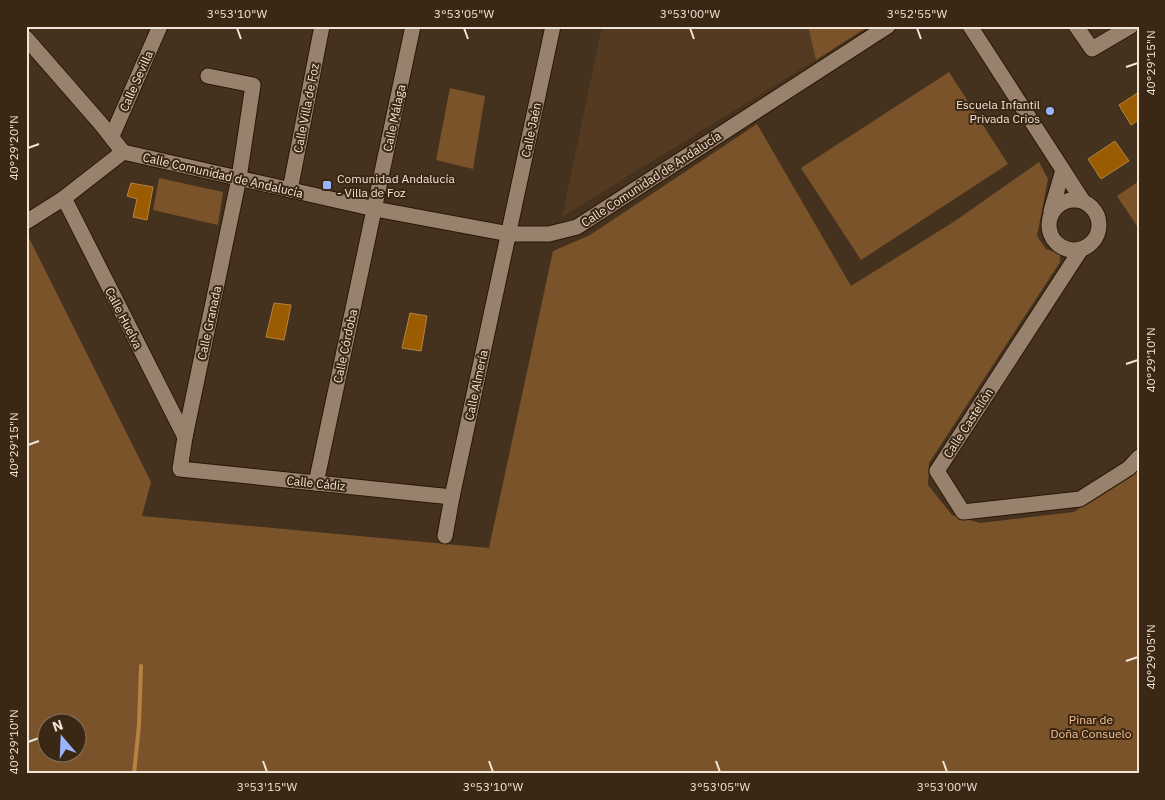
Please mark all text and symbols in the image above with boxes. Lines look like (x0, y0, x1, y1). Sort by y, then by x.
text: 3°53'10"W (207, 6, 268, 21)
text: 3°53'05"W (434, 6, 495, 21)
text: 3°53'00"W (660, 6, 721, 21)
text: 3°52'55"W (887, 6, 948, 21)
text: 40°29'15"N (1143, 30, 1158, 96)
street label: Calle Sevilla (116, 48, 156, 114)
street label: Calle Villa de Foz (290, 62, 322, 154)
street label: Calle Málaga (380, 82, 409, 153)
place label: Escuela Infantil Privada Crios (956, 97, 1040, 126)
street label: Calle Jaén (518, 101, 544, 159)
marker: Escuela Infantil Privada Crios (1044, 105, 1056, 117)
text: 40°29'20"N (6, 115, 21, 181)
street label: Calle Comunidad de Andalucía (578, 128, 724, 230)
street label: Calle Comunidad de Andalucía (141, 149, 305, 201)
place label: Comunidad Andalucía - Villa de Foz (337, 171, 455, 200)
marker: Comunidad Andalucía - Villa de Foz (321, 179, 333, 191)
street label: Calle Granada (194, 284, 224, 361)
street label: Calle Huelva (102, 285, 146, 352)
street label: Calle Córdoba (330, 307, 360, 384)
text: 40°29'10"N (1143, 327, 1158, 393)
street label: Calle Almería (461, 348, 491, 422)
street label: Calle Castellón (940, 385, 996, 461)
text: 40°29'15"N (6, 412, 21, 478)
street label: Calle Cádiz (286, 472, 347, 494)
text: 40°29'05"N (1143, 624, 1158, 690)
text: 40°29'10"N (6, 709, 21, 775)
north arrow (38, 712, 88, 762)
park label: Pinar de Doña Consuelo (1050, 712, 1132, 741)
text: N (50, 716, 65, 736)
text: 3°53'15"W (237, 779, 298, 794)
text: 3°53'10"W (463, 779, 524, 794)
text: 3°53'05"W (690, 779, 751, 794)
text: 3°53'00"W (917, 779, 978, 794)

